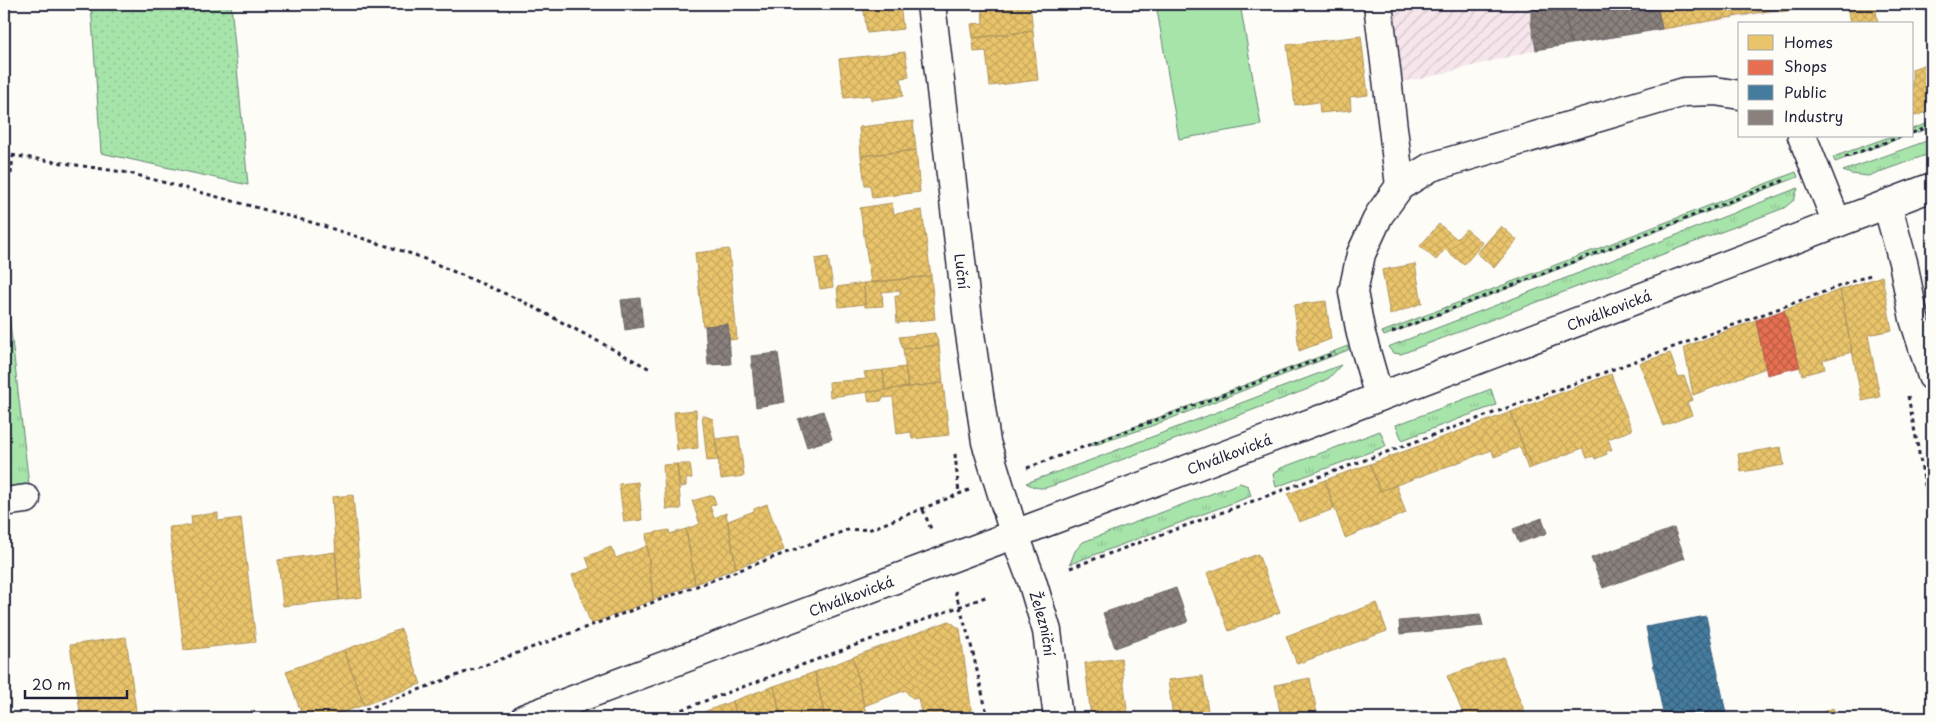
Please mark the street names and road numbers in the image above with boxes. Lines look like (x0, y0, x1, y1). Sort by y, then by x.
street label: Luční (950, 252, 975, 290)
street label: Chválkovická (1563, 284, 1655, 335)
street label: Chválkovická (1184, 428, 1275, 479)
street label: Chválkovická (805, 570, 897, 621)
street label: Železniční (1025, 588, 1061, 657)

